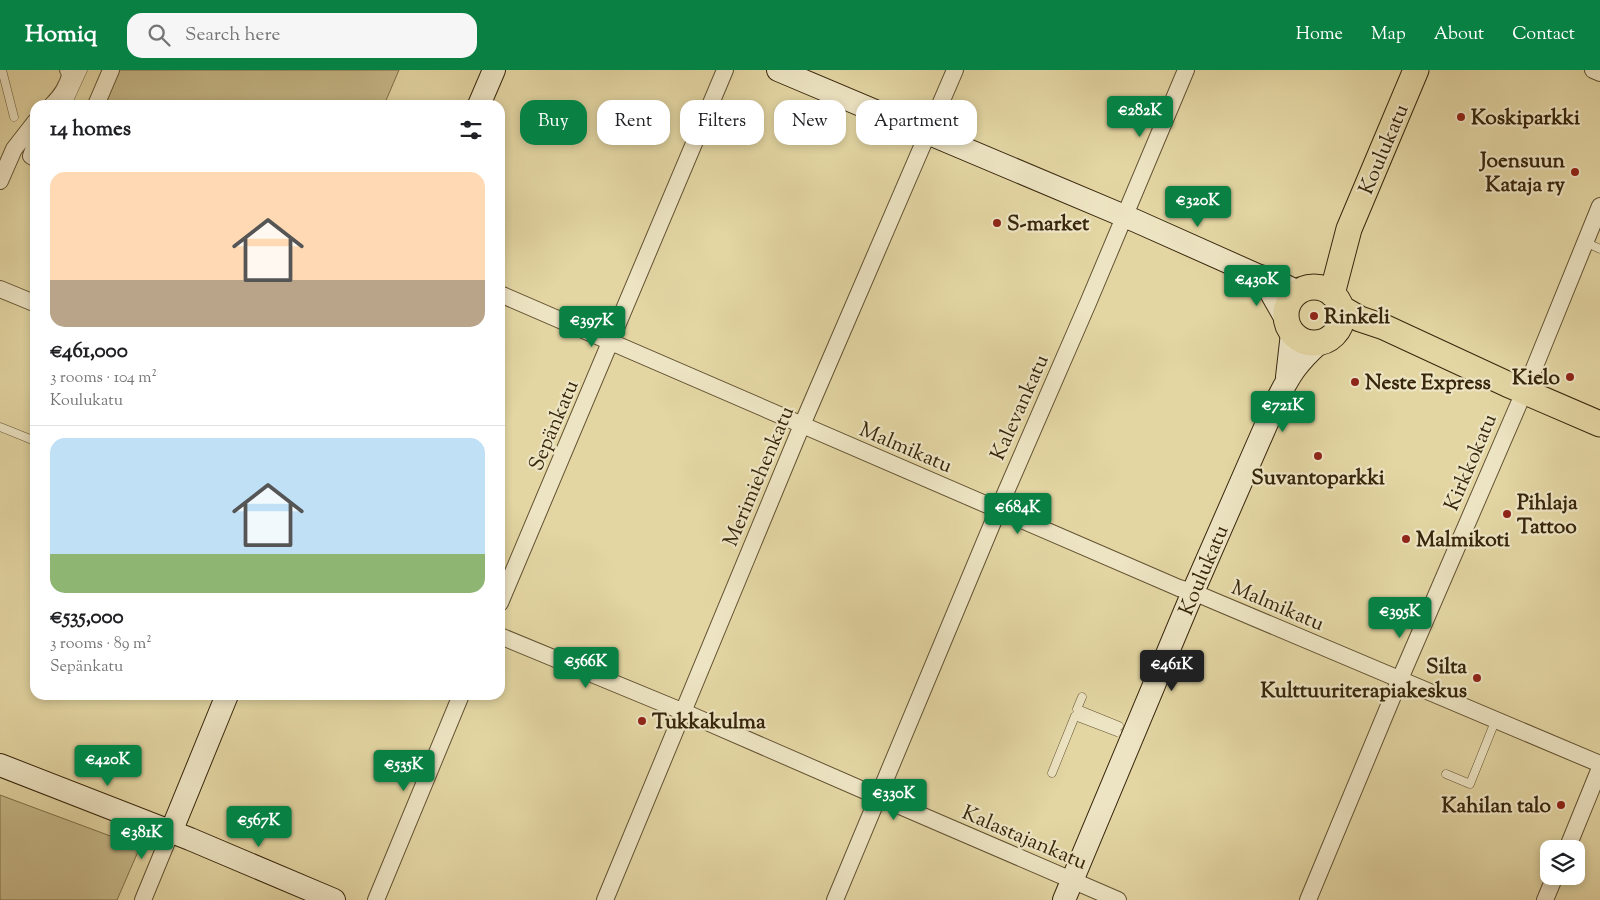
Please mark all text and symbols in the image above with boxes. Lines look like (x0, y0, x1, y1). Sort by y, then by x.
search box (127, 13, 477, 58)
text: Homiq (25, 18, 97, 52)
icon: search (145, 21, 173, 49)
text: Search here (185, 22, 280, 49)
text: Home (1296, 22, 1343, 48)
text: Map (1371, 22, 1406, 48)
text: About (1434, 22, 1484, 48)
text: Contact (1512, 22, 1575, 48)
pin: €282K (1105, 96, 1175, 138)
chip: Buy (520, 100, 587, 145)
chip: Rent (597, 100, 670, 145)
chip: Filters (680, 100, 764, 145)
chip: New (774, 100, 846, 145)
chip: Apartment (856, 100, 977, 145)
text: €282K (1118, 100, 1162, 123)
street label: Koulukatu (1352, 100, 1417, 200)
place label: Koskiparkki (1471, 104, 1580, 134)
marker: Koskiparkki (1455, 111, 1467, 123)
text: 14 homes (50, 115, 131, 145)
icon: filters (457, 116, 485, 144)
place label: Joensuun Kataja ry (1478, 147, 1566, 201)
marker: Joensuun Kataja ry (1569, 166, 1581, 178)
pin: €320K (1163, 186, 1233, 228)
text: €320K (1176, 190, 1220, 213)
icon: home (223, 205, 313, 295)
place label: S-market (1007, 210, 1090, 240)
marker: S-market (991, 217, 1003, 229)
pin: €430K (1222, 264, 1292, 307)
text: €430K (1235, 269, 1279, 292)
place label: Rinkeli (1324, 303, 1390, 333)
pin: €397K (557, 306, 627, 348)
text: €397K (570, 310, 614, 333)
marker: Rinkeli (1308, 310, 1320, 322)
text: €461,000 (50, 337, 128, 367)
street label: Kalevankatu (984, 350, 1058, 466)
place label: Kielo (1512, 364, 1561, 394)
text: 3 rooms · 104 m² (50, 367, 157, 390)
place label: Neste Express (1365, 369, 1491, 399)
marker: Kielo (1564, 371, 1576, 383)
street label: Sepänkatu (522, 376, 587, 476)
marker: Neste Express (1349, 376, 1361, 388)
text: Koulukatu (50, 390, 123, 413)
pin: €721K (1248, 390, 1318, 433)
text: €721K (1262, 395, 1304, 418)
street label: Merimiehenkatu (717, 402, 803, 552)
street label: Kirkkokatu (1438, 410, 1506, 516)
street label: Malmikatu (854, 416, 956, 482)
marker: Suvantoparkki (1312, 450, 1324, 462)
place label: Suvantoparkki (1251, 464, 1385, 494)
icon: home (223, 470, 313, 560)
place label: Pihlaja Tattoo (1517, 489, 1578, 543)
pin: €684K (983, 492, 1053, 535)
text: €684K (995, 497, 1041, 520)
marker: Pihlaja Tattoo (1501, 508, 1513, 520)
street label: Koulukatu (1172, 521, 1237, 621)
place label: Malmikoti (1416, 526, 1510, 556)
marker: Malmikoti (1400, 533, 1412, 545)
street label: Malmikatu (1226, 574, 1328, 640)
pin: €395K (1365, 596, 1435, 639)
text: €395K (1379, 601, 1421, 624)
text: €535,000 (50, 603, 124, 633)
text: 3 rooms · 89 m² (50, 633, 152, 656)
pin: €566K (551, 646, 621, 689)
pin: €461K (1137, 650, 1207, 692)
text: €566K (565, 651, 607, 674)
place label: Silta Kulttuuriterapiakeskus (1260, 653, 1467, 707)
text: €461K (1151, 654, 1193, 677)
text: Sepänkatu (50, 656, 123, 679)
marker: Silta Kulttuuriterapiakeskus (1471, 672, 1483, 684)
place label: Tukkakulma (652, 708, 766, 738)
marker: Tukkakulma (636, 715, 648, 727)
pin: €420K (73, 744, 143, 787)
text: €420K (86, 749, 130, 772)
pin: €535K (369, 750, 439, 792)
text: €535K (385, 754, 423, 777)
pin: €330K (859, 778, 929, 821)
text: €330K (873, 783, 915, 806)
place label: Kahilan talo (1441, 792, 1552, 822)
street label: Kalastajankatu (957, 799, 1091, 879)
marker: Kahilan talo (1555, 799, 1567, 811)
pin: €567K (224, 806, 294, 848)
text: €567K (238, 810, 280, 833)
pin: €381K (107, 818, 177, 860)
text: €381K (121, 822, 163, 845)
map controls (1540, 840, 1585, 885)
button: layers (1540, 840, 1585, 885)

